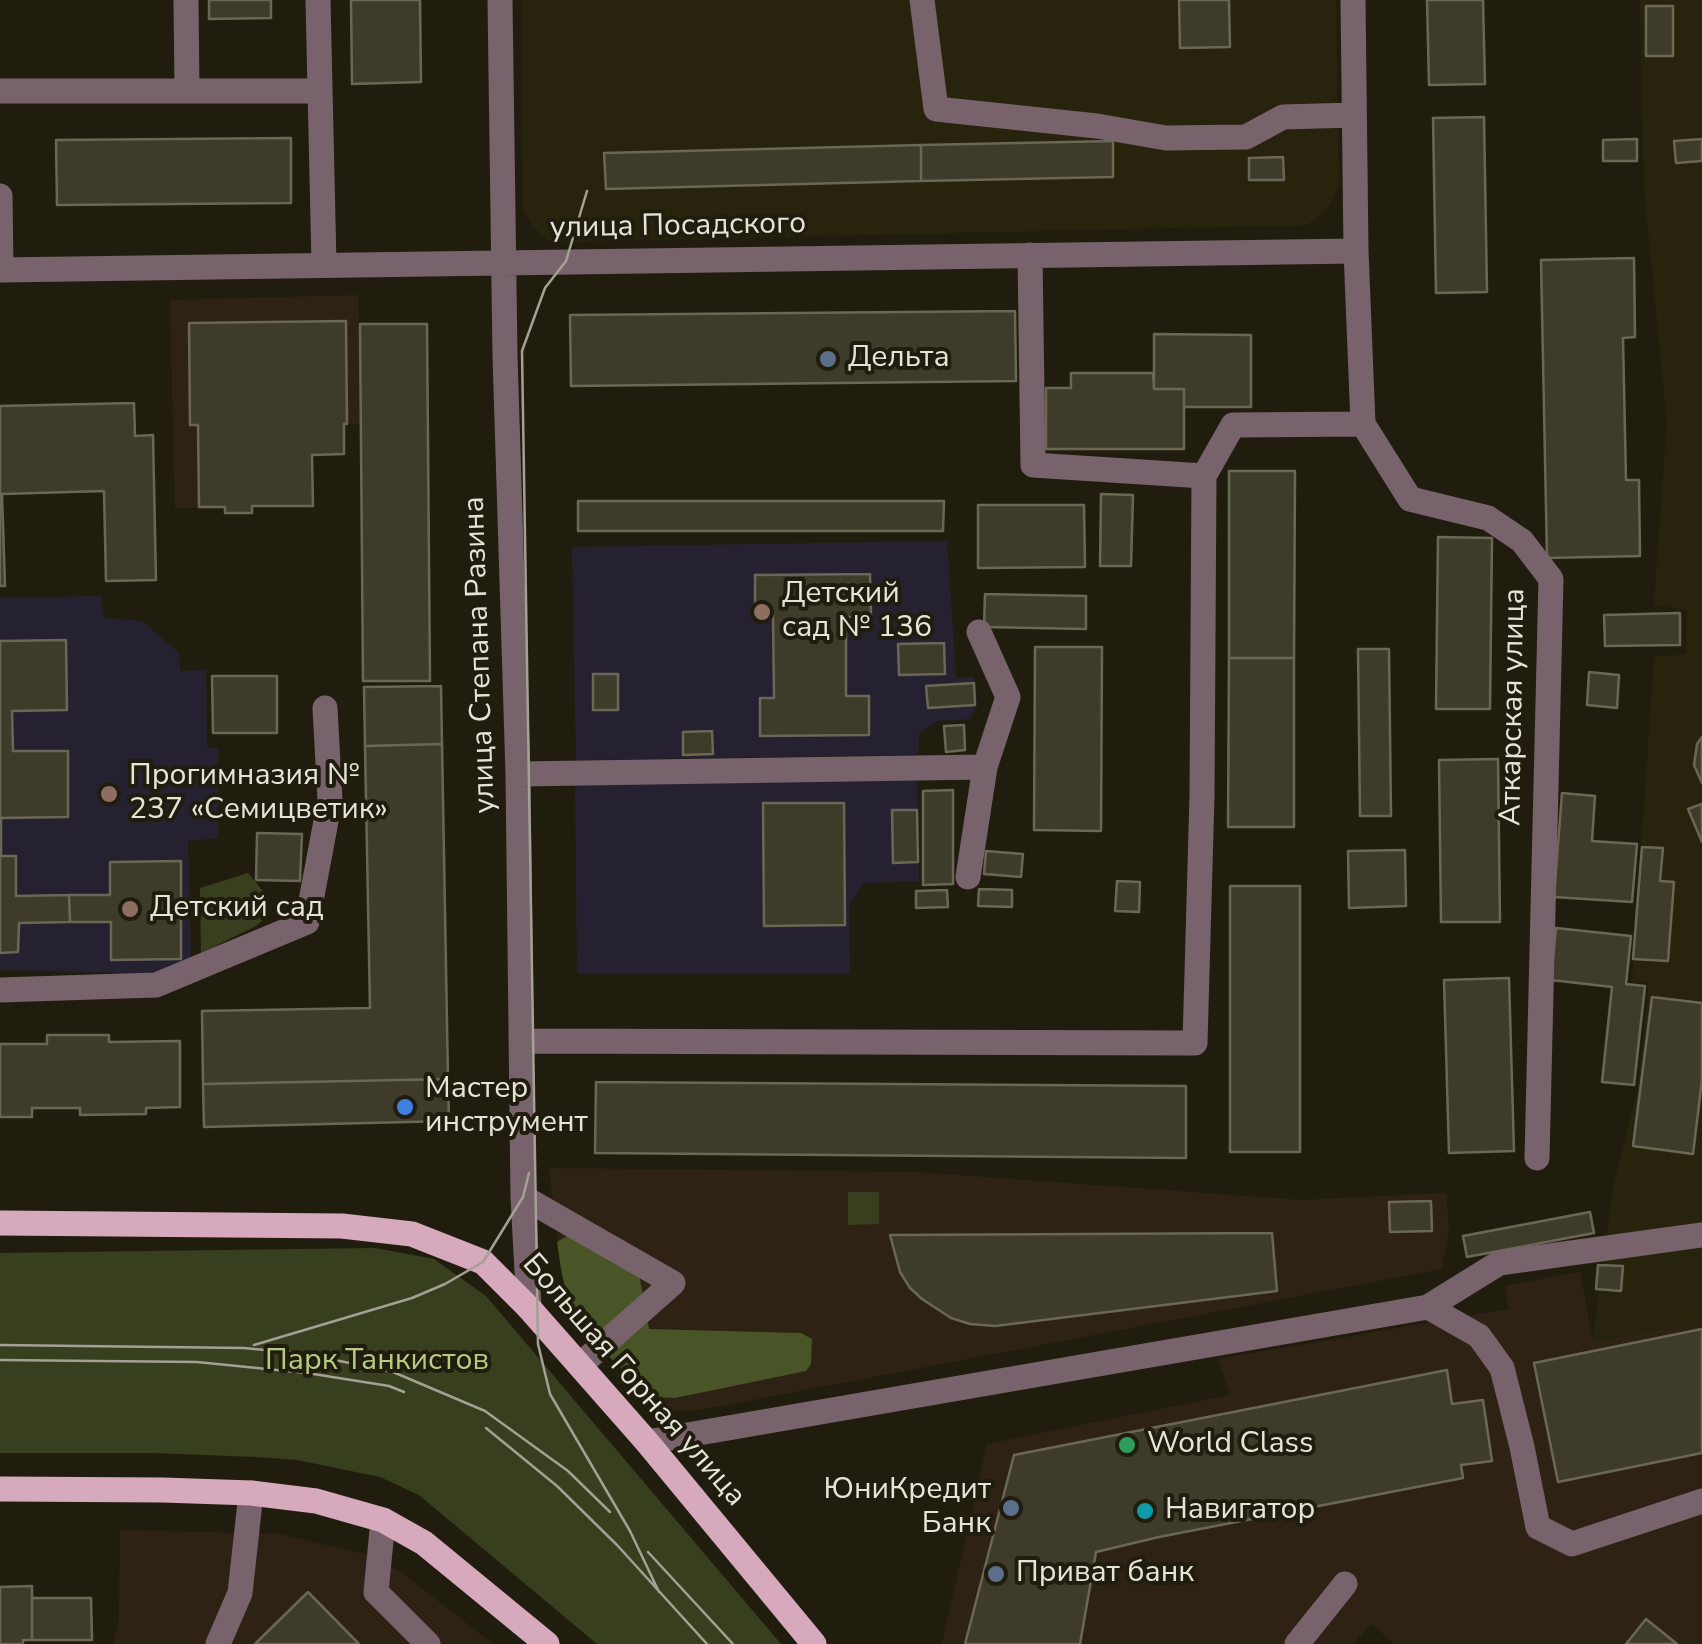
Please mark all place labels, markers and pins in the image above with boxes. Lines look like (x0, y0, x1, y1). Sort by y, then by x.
place label: Дельта (848, 341, 950, 377)
marker: Дельта (817, 348, 839, 370)
place label: Детский сад № 136 (782, 577, 932, 648)
marker: Детский сад № 136 (751, 601, 773, 623)
place label: Прогимназия № 237 «Семицветик» (129, 759, 388, 830)
marker: Прогимназия № 237 «Семицветик» (98, 783, 120, 805)
place label: Детский сад (150, 891, 324, 927)
marker: Детский сад (119, 898, 141, 920)
place label: Мастер инструмент (425, 1072, 588, 1142)
marker: Мастер инструмент (394, 1096, 416, 1118)
place label: World Class (1147, 1427, 1313, 1463)
marker: World Class (1116, 1434, 1138, 1456)
place label: ЮниКредит Банк (824, 1473, 991, 1544)
place label: Навигатор (1165, 1493, 1315, 1529)
marker: ЮниКредит Банк (1000, 1497, 1022, 1519)
marker: Навигатор (1134, 1500, 1156, 1522)
place label: Приват банк (1016, 1556, 1194, 1592)
marker: Приват банк (985, 1563, 1007, 1585)

